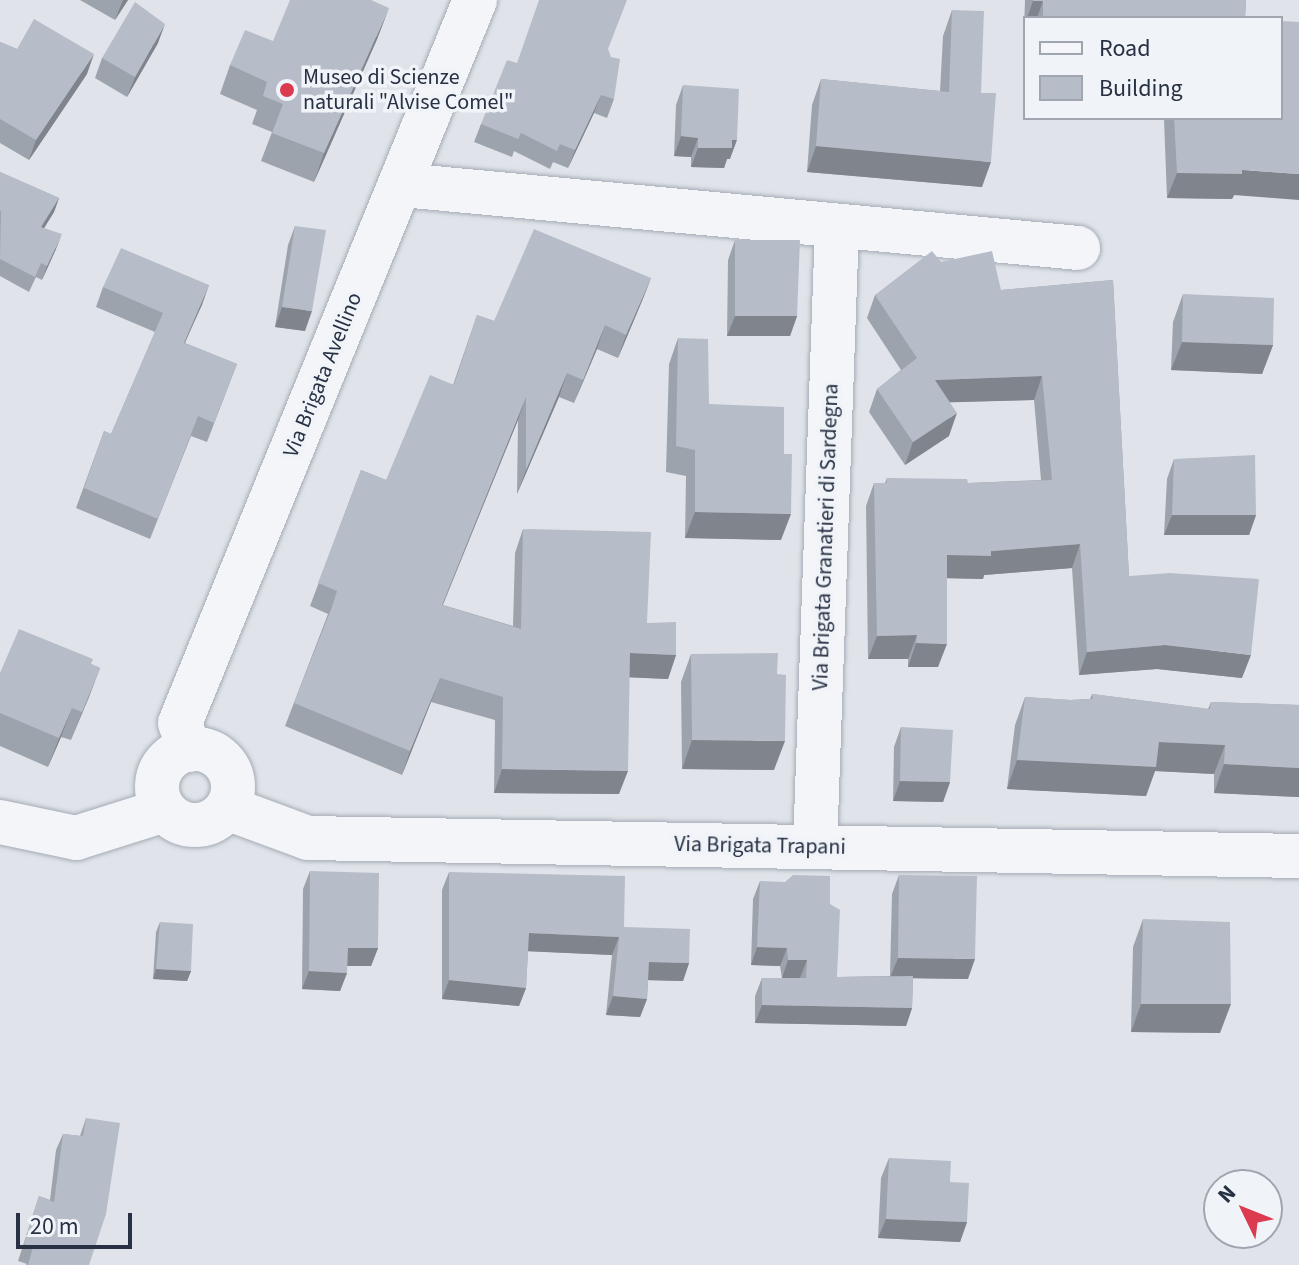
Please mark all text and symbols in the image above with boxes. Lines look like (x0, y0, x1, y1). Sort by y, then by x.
legend (1023, 16, 1283, 120)
text: Road (1099, 31, 1151, 66)
place label: Museo di Scienze naturali "Alvise Comel" (303, 64, 513, 116)
text: Building (1099, 71, 1183, 106)
marker: Museo di Scienze naturali "Alvise Comel" (278, 81, 296, 99)
street label: Via Brigata Avellino (278, 289, 368, 461)
street label: Via Brigata Granatieri di Sardegna (807, 383, 845, 691)
street label: Via Brigata Trapani (674, 831, 846, 861)
north arrow (1203, 1169, 1283, 1249)
text: N (1210, 1178, 1244, 1210)
scale bar (20, 1197, 136, 1247)
text: 20 m (30, 1209, 79, 1244)

